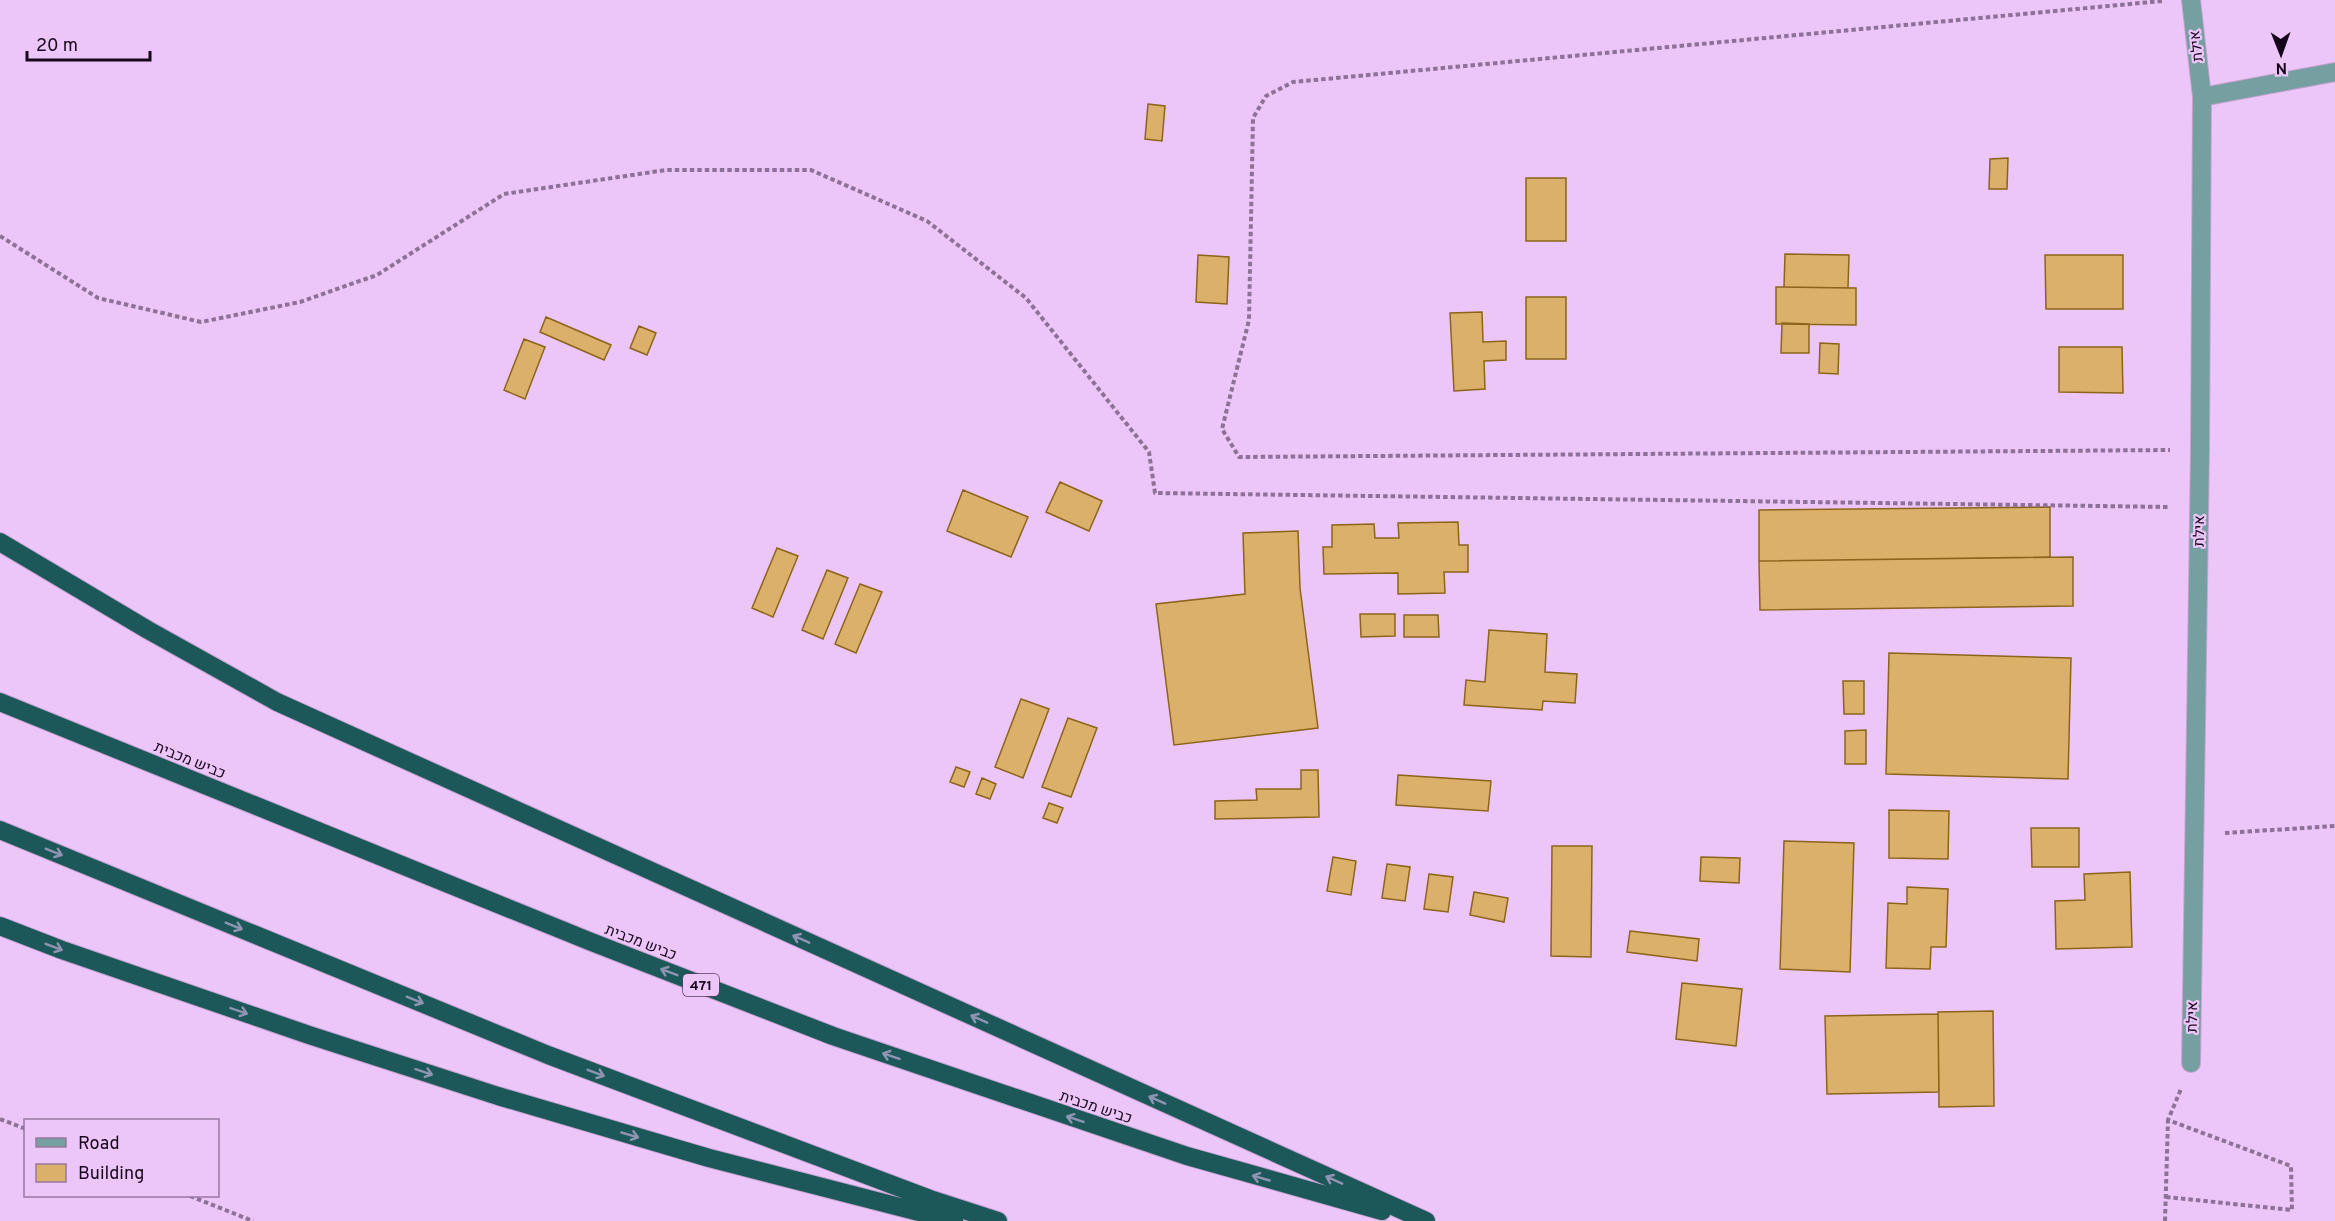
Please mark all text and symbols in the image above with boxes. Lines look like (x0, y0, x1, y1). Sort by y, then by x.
scale bar (27, 24, 150, 62)
north arrow (2251, 24, 2311, 84)
street label: אילת (2186, 29, 2209, 62)
text: 20 m (36, 35, 78, 58)
text: N (2275, 57, 2287, 77)
street label: אילת (2191, 515, 2210, 547)
street label: כביש מכבית (151, 738, 228, 784)
one-way arrow (44, 847, 63, 858)
one-way arrow (225, 921, 243, 932)
street label: כביש מכבית (602, 921, 679, 966)
one-way arrow (792, 933, 810, 944)
one-way arrow (45, 942, 63, 953)
one-way arrow (660, 966, 679, 977)
road number: 471 (683, 974, 719, 996)
one-way arrow (405, 995, 424, 1006)
street label: אילת (2184, 1001, 2203, 1033)
one-way arrow (229, 1006, 248, 1017)
one-way arrow (970, 1013, 988, 1025)
one-way arrow (882, 1049, 901, 1060)
one-way arrow (414, 1067, 433, 1078)
one-way arrow (586, 1068, 605, 1079)
street label: כביש מכבית (1057, 1088, 1134, 1129)
one-way arrow (1148, 1093, 1166, 1105)
one-way arrow (1066, 1113, 1085, 1124)
legend (24, 1119, 219, 1197)
one-way arrow (621, 1130, 640, 1141)
text: Road (78, 1133, 120, 1156)
text: Building (78, 1163, 144, 1186)
one-way arrow (1252, 1172, 1271, 1183)
one-way arrow (1326, 1173, 1344, 1185)

